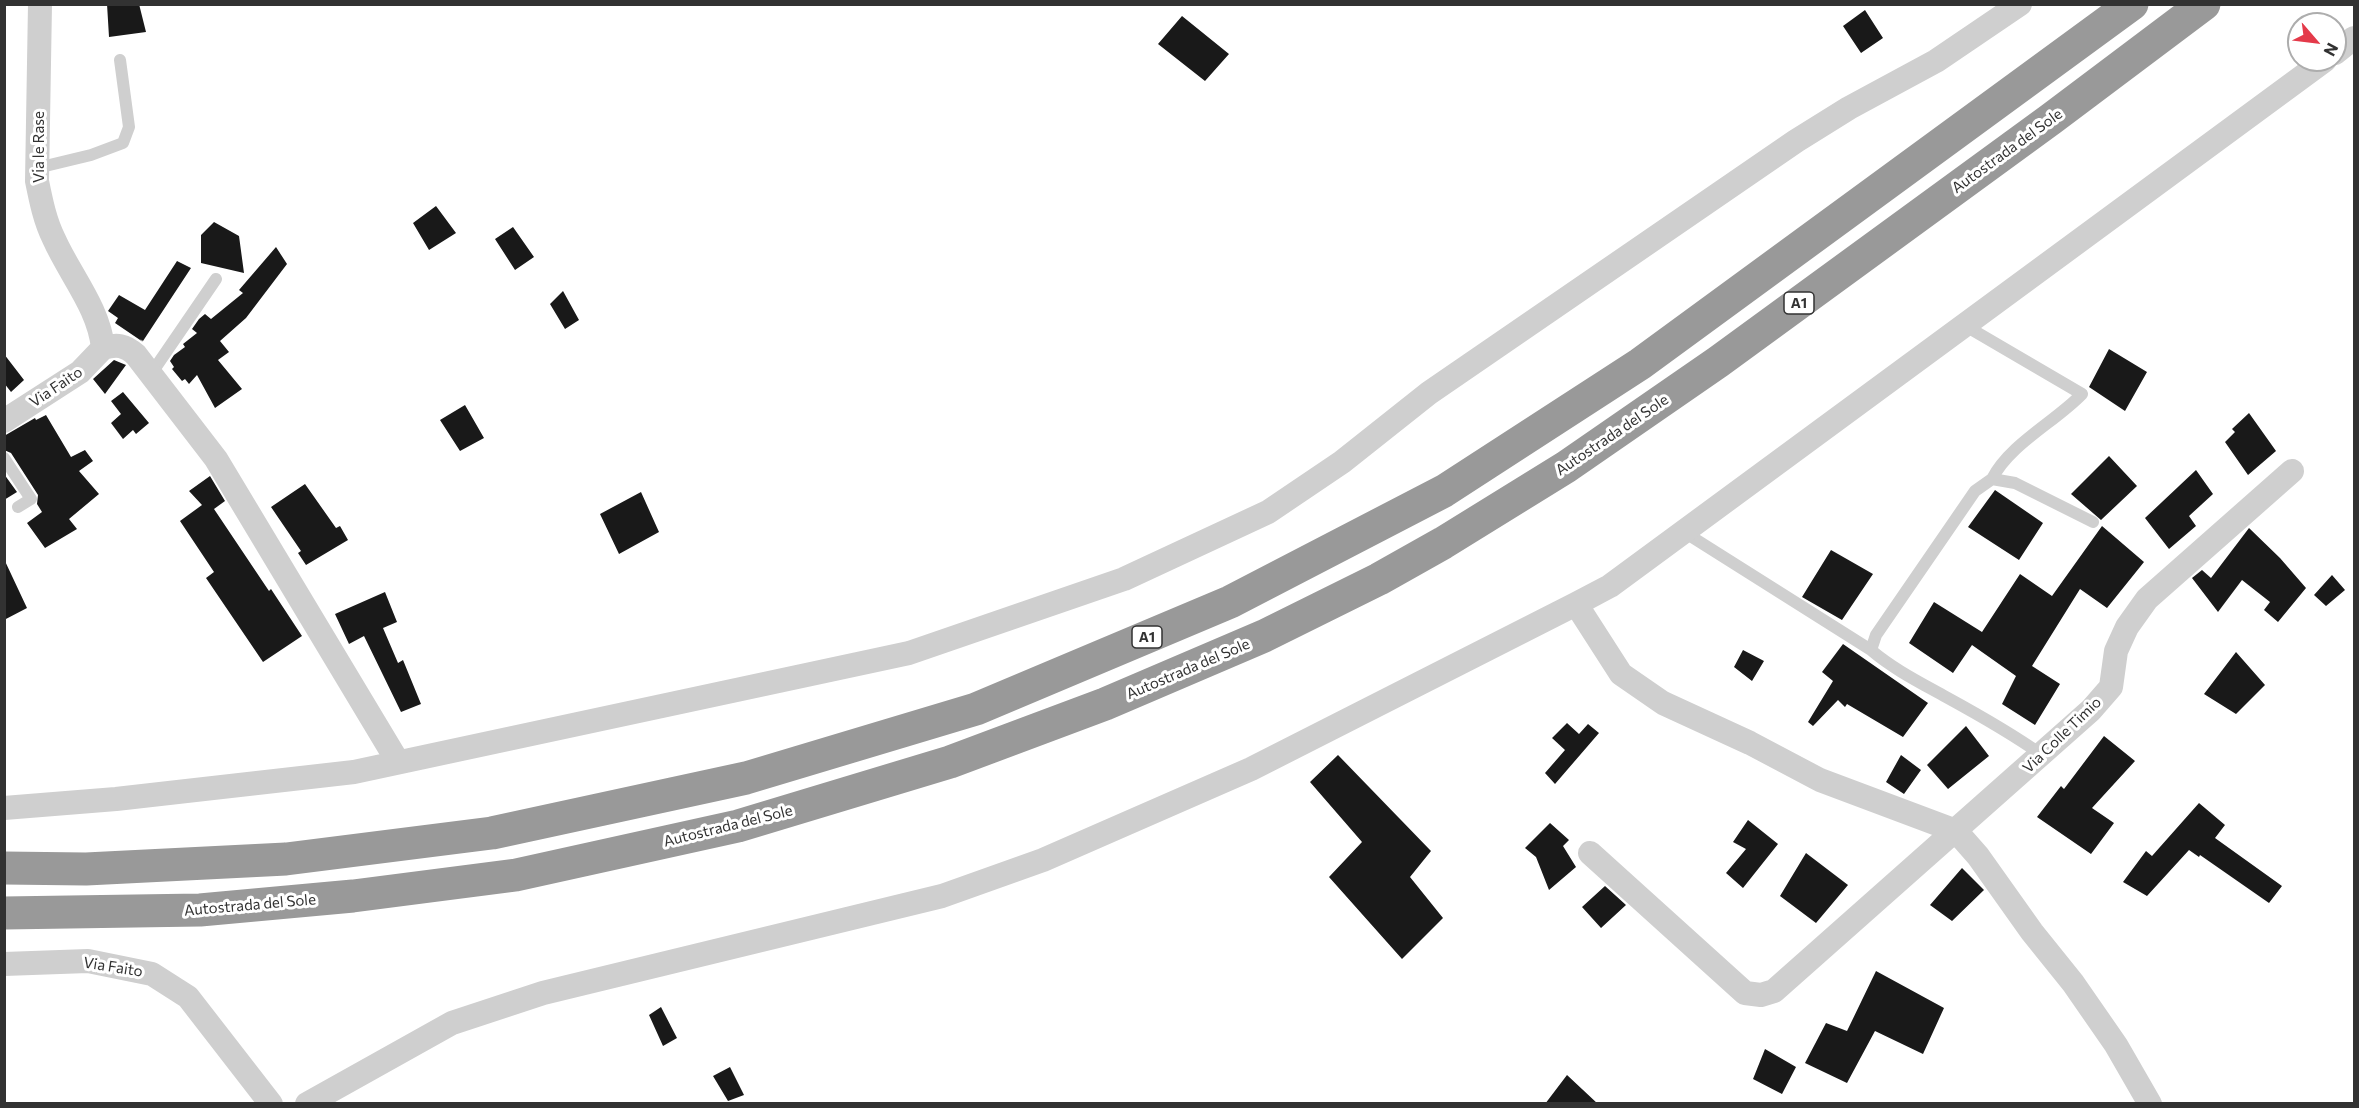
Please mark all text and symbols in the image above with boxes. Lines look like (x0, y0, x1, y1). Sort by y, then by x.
north arrow (2287, 12, 2347, 72)
text: N (2320, 40, 2343, 60)
street label: Autostrada del Sole (1948, 105, 2066, 197)
street label: Via le Rase (30, 111, 48, 183)
road number: A1 (1784, 292, 1814, 314)
street label: Via Faito (26, 363, 86, 411)
street label: Autostrada del Sole (1552, 391, 1672, 479)
road number: A1 (1132, 626, 1162, 648)
street label: Autostrada del Sole (1124, 635, 1252, 703)
street label: Via Colle Timio (2019, 693, 2105, 777)
street label: Autostrada del Sole (662, 801, 794, 851)
street label: Autostrada del Sole (183, 890, 317, 920)
street label: Via Faito (82, 953, 144, 981)

